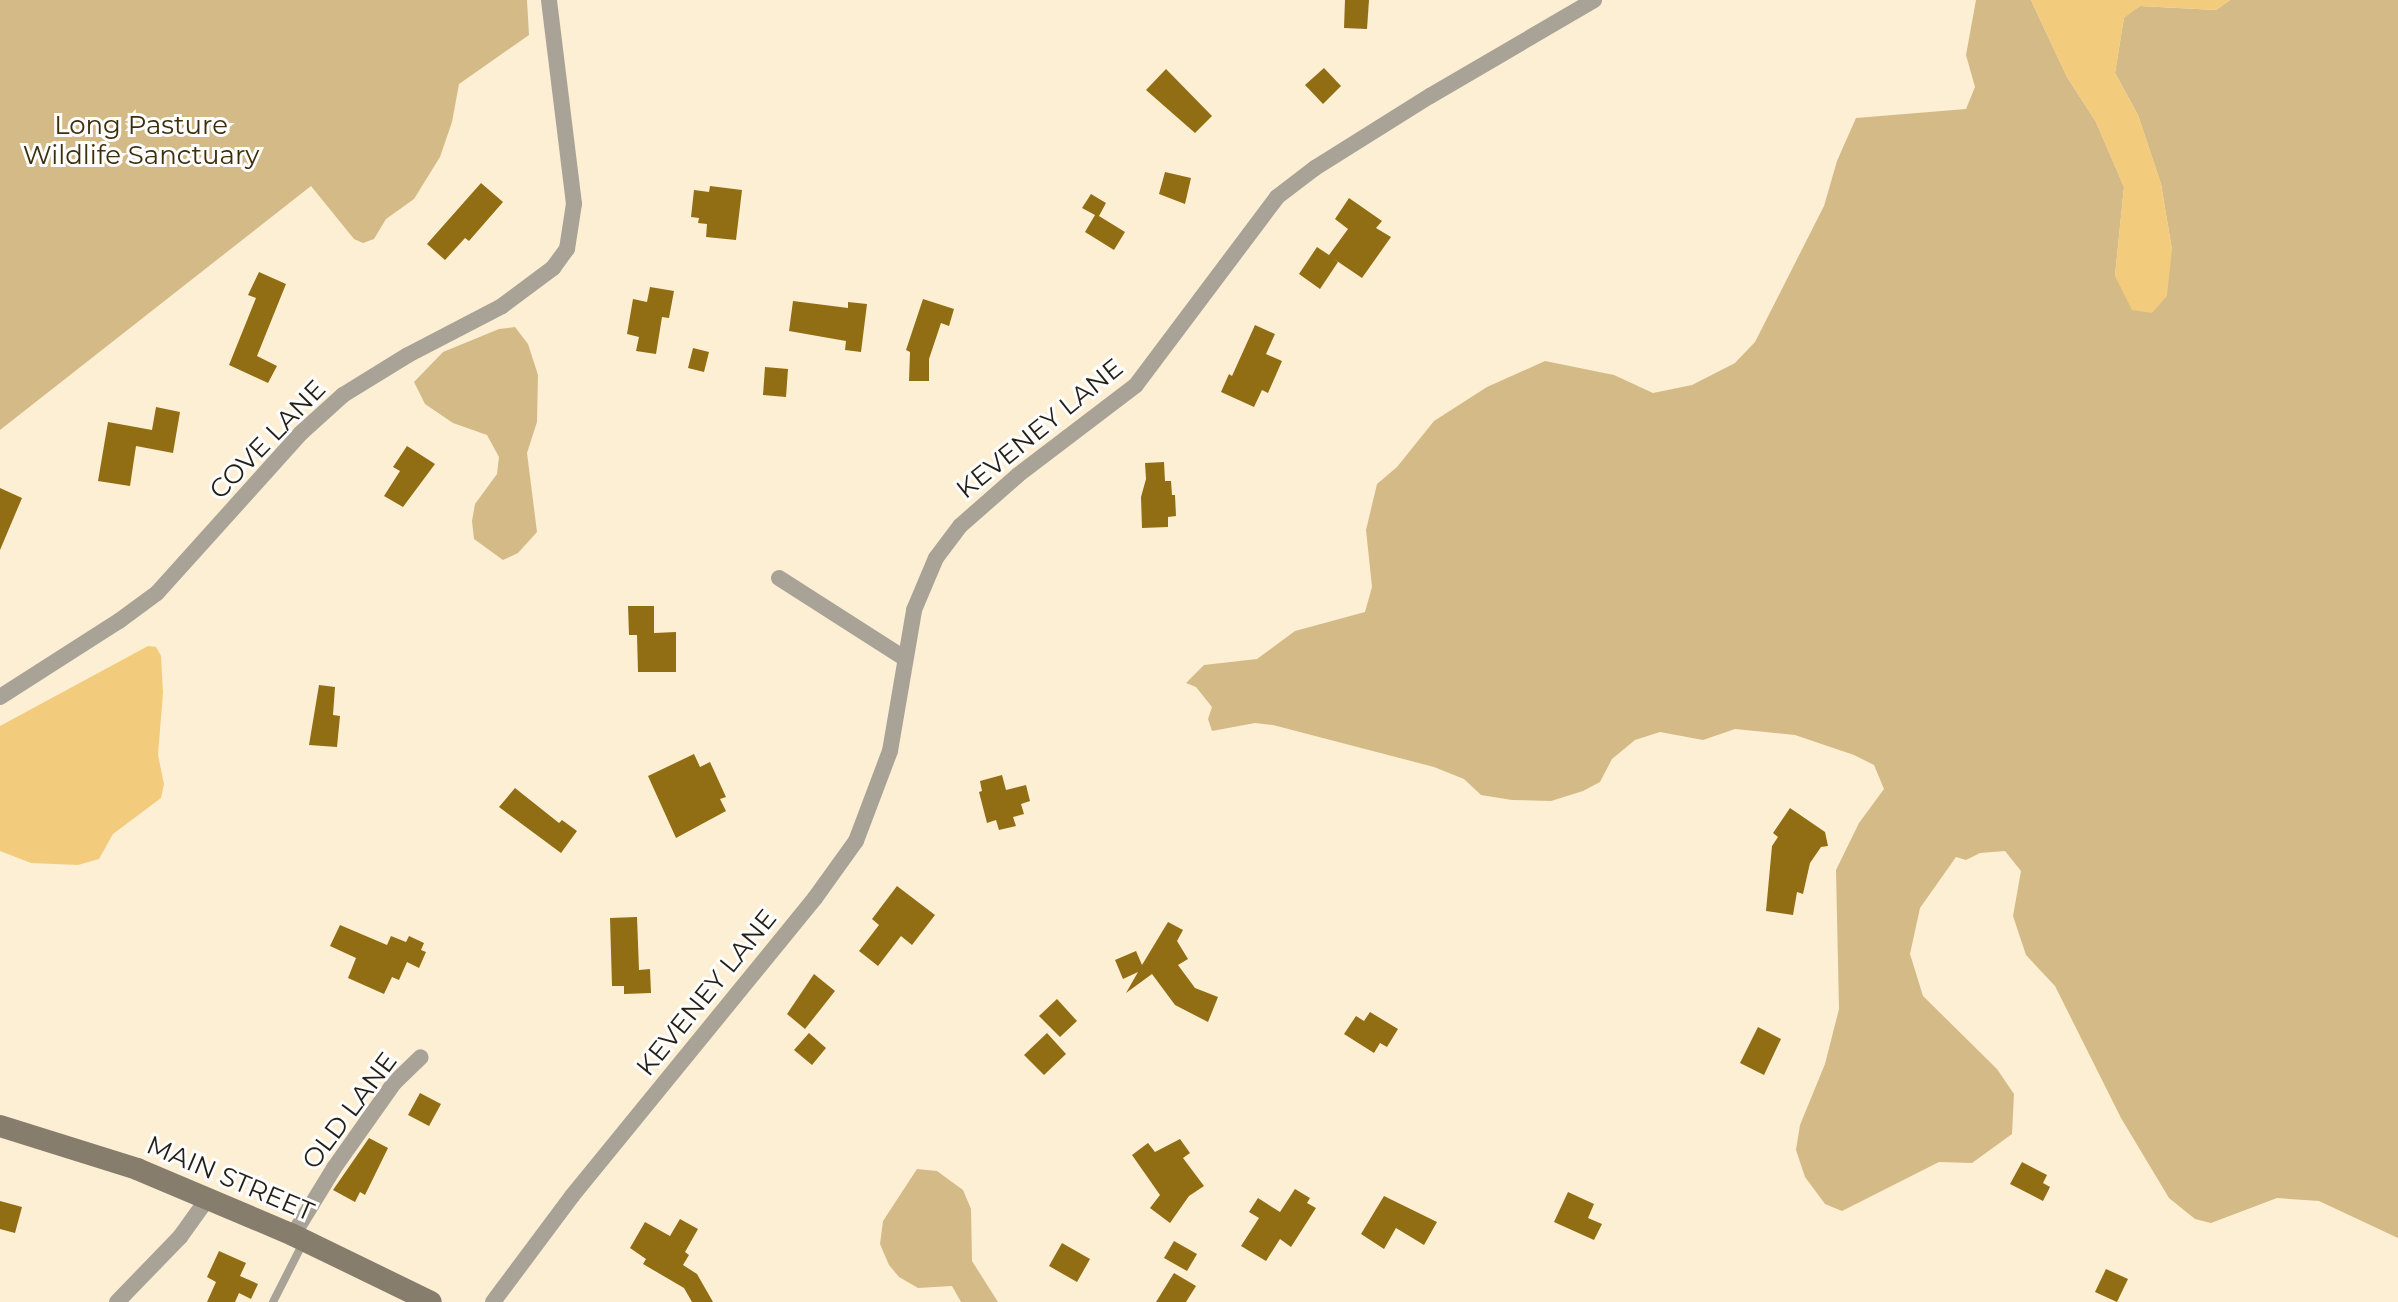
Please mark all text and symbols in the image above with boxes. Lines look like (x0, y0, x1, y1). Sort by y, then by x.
park label: Long Pasture Wildlife Sanctuary (23, 110, 259, 172)
street label: KEVENEY LANE (951, 352, 1129, 506)
street label: COVE LANE (204, 374, 332, 506)
street label: KEVENEY LANE (630, 904, 784, 1082)
street label: OLD LANE (296, 1047, 404, 1175)
street label: MAIN STREET (142, 1130, 318, 1228)

